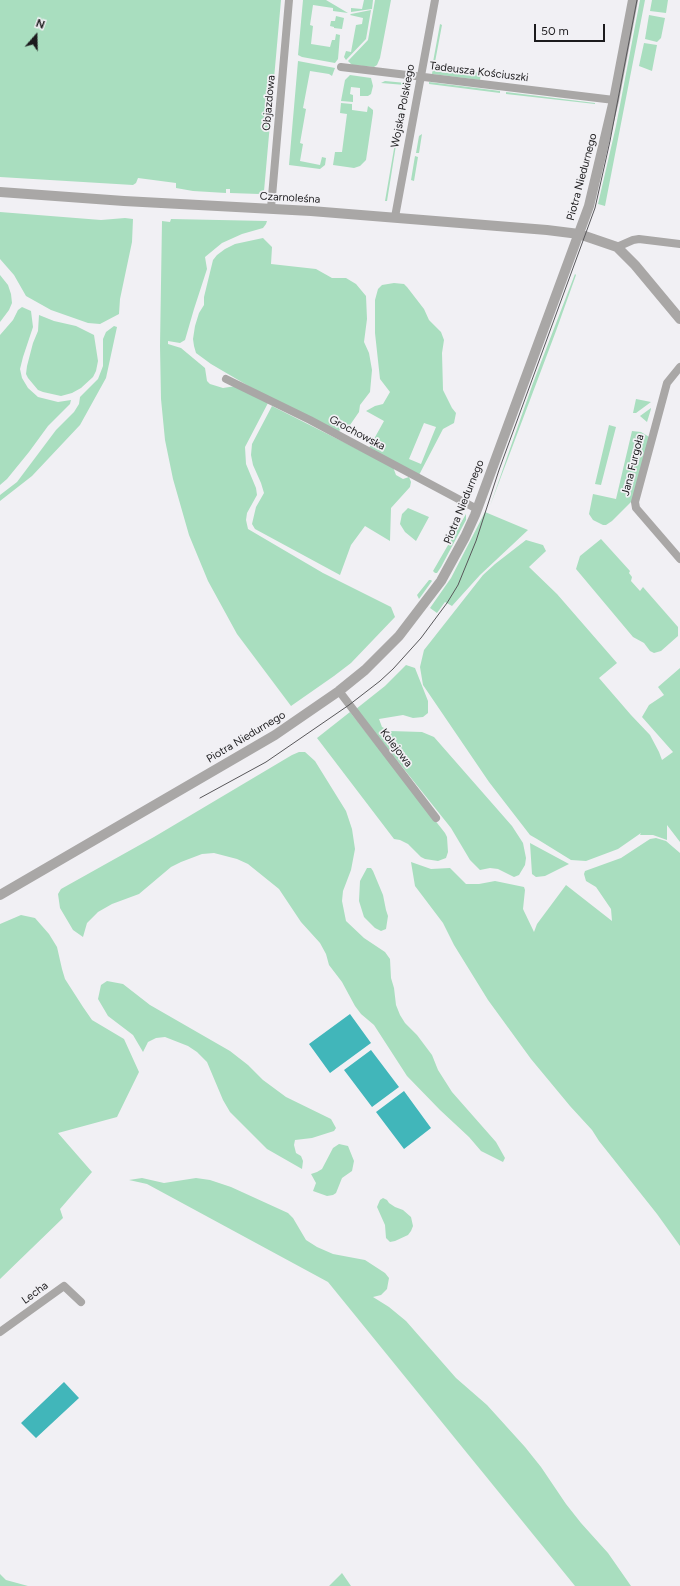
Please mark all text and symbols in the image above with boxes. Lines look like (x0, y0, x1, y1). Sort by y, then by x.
north arrow (16, 16, 56, 56)
scale bar (536, 16, 607, 42)
text: N (34, 17, 46, 32)
text: 50 m (541, 24, 569, 38)
street label: Tadeusza Kościuszki (429, 59, 529, 85)
street label: Wojska Polskiego (388, 63, 418, 149)
street label: Objazdowa (260, 75, 278, 131)
street label: Piotra Niedurnego (564, 132, 600, 222)
street label: Czarnoleśna (259, 190, 321, 206)
street label: Grochowska (327, 413, 387, 453)
street label: Jana Furgoła (619, 433, 647, 497)
street label: Piotra Niedurnego (441, 458, 487, 546)
street label: Piotra Niedurnego (204, 708, 288, 766)
street label: Kolejowa (377, 726, 415, 770)
street label: Lecha (19, 1279, 51, 1307)

